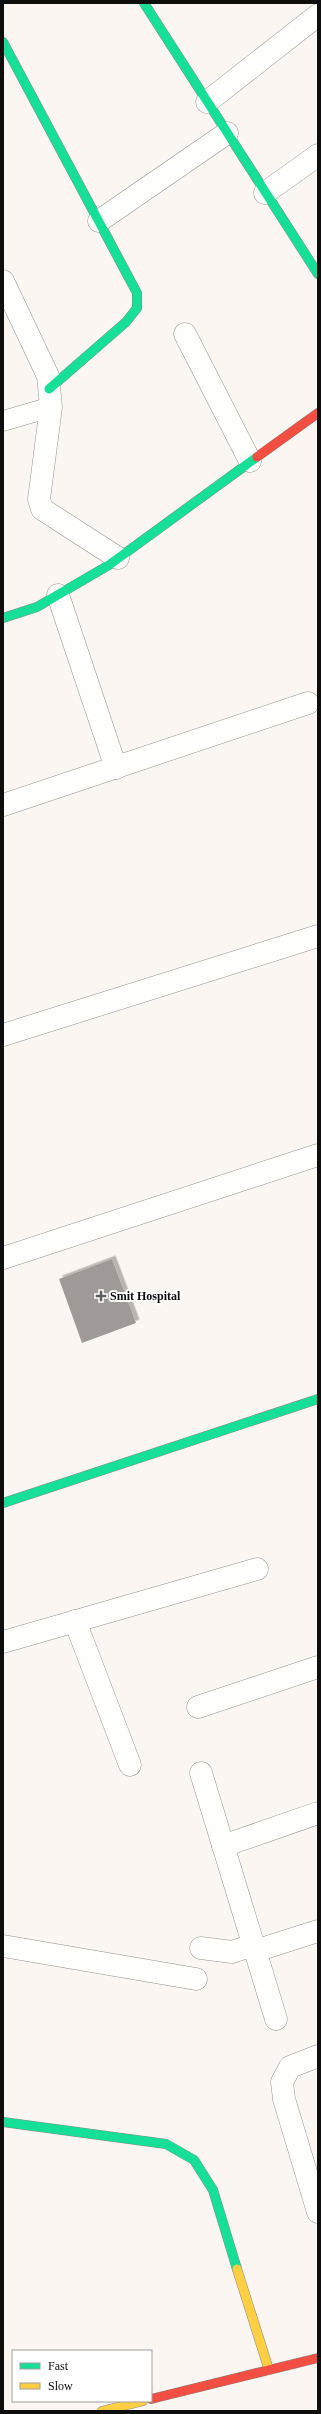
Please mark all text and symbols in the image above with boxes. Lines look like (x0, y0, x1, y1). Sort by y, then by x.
place label: Smit Hospital (110, 1289, 181, 1303)
marker: Smit Hospital (95, 1290, 107, 1302)
legend (12, 2350, 152, 2402)
text: Fast (48, 2359, 69, 2373)
text: Slow (48, 2379, 73, 2393)

